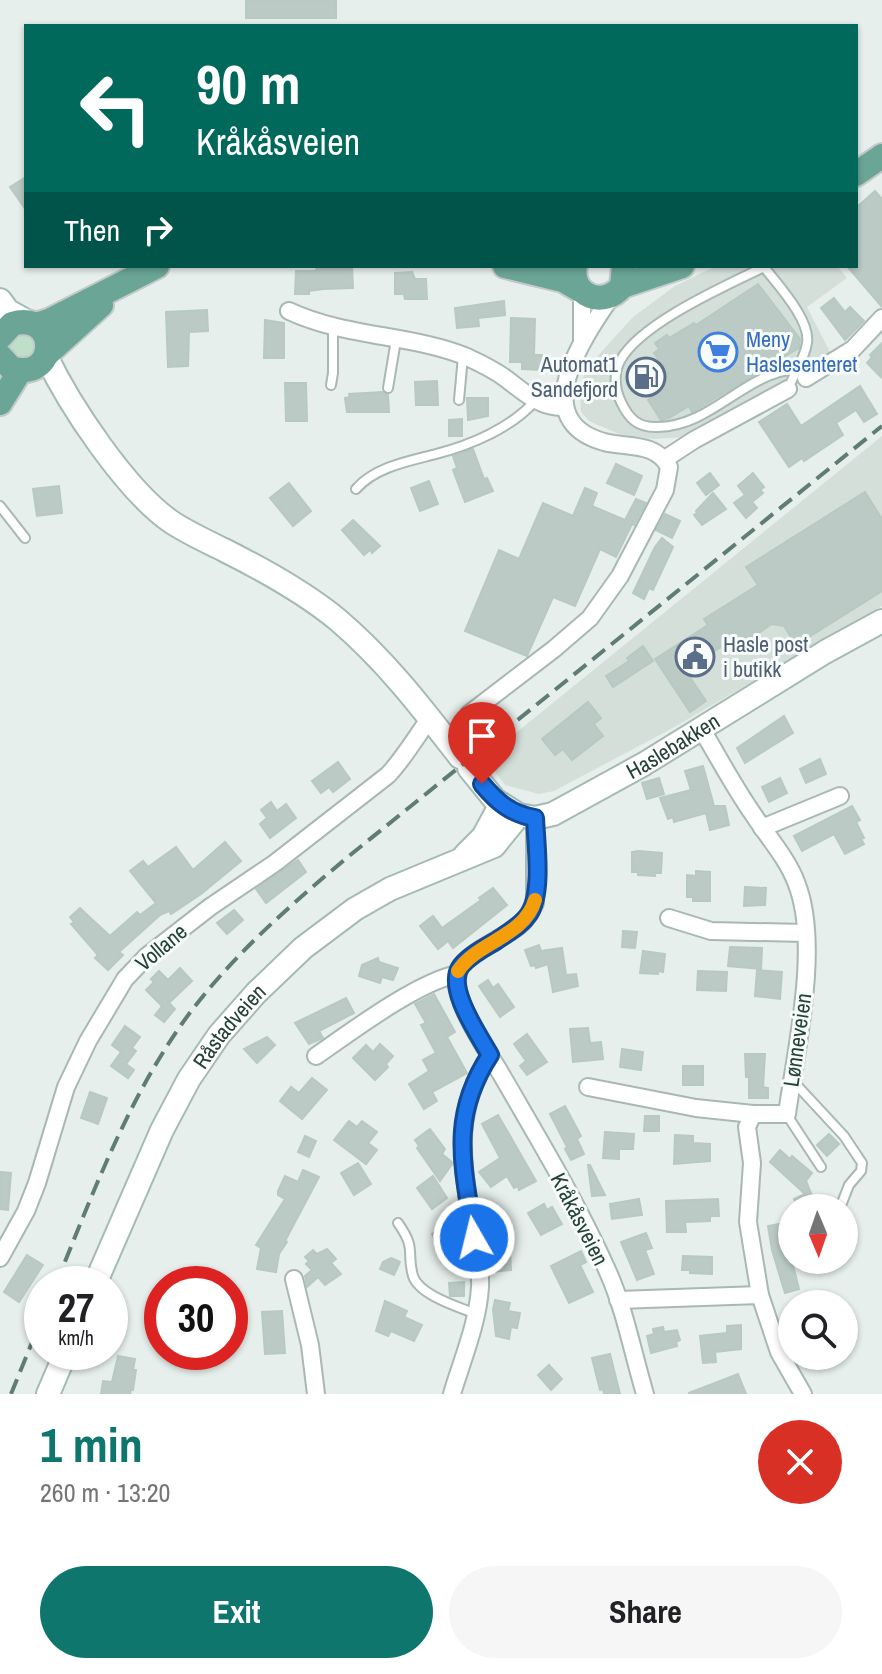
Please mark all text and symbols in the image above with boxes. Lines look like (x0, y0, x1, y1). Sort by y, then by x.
text: 90 m (196, 46, 301, 121)
icon: left (64, 56, 168, 160)
text: Kråkåsveien (196, 118, 360, 166)
icon: right (136, 208, 180, 252)
text: Then (64, 210, 120, 250)
place label: Meny Haslesenteret (746, 324, 857, 379)
supermarket icon: Meny Haslesenteret (697, 331, 739, 373)
place label: Automat1 Sandefjord (531, 349, 618, 404)
fuel station icon: Automat1 Sandefjord (625, 356, 667, 398)
place label: Hasle post i butikk (723, 629, 808, 684)
public building icon: Hasle post i butikk (674, 636, 716, 678)
pin (448, 702, 516, 784)
street label: Haslebakken (621, 706, 725, 786)
icon: arrive (460, 714, 504, 758)
street label: Vollane (129, 916, 193, 978)
street label: Råstadveien (185, 977, 272, 1075)
street label: Lønneveien (776, 991, 818, 1089)
street label: Kråkåsveien (544, 1168, 616, 1270)
north arrow (778, 1194, 858, 1274)
map controls (778, 1194, 858, 1370)
position arrow (432, 1196, 516, 1280)
speed limit sign: 30 (144, 1266, 248, 1370)
text: 27 (58, 1281, 94, 1334)
button: search (778, 1290, 858, 1370)
text: km/h (58, 1324, 94, 1351)
text: 1 min (40, 1412, 143, 1477)
button: close (758, 1420, 842, 1504)
text: 260 m · 13:20 (40, 1475, 170, 1510)
button: Exit (40, 1566, 433, 1658)
button: Share (449, 1566, 842, 1658)

